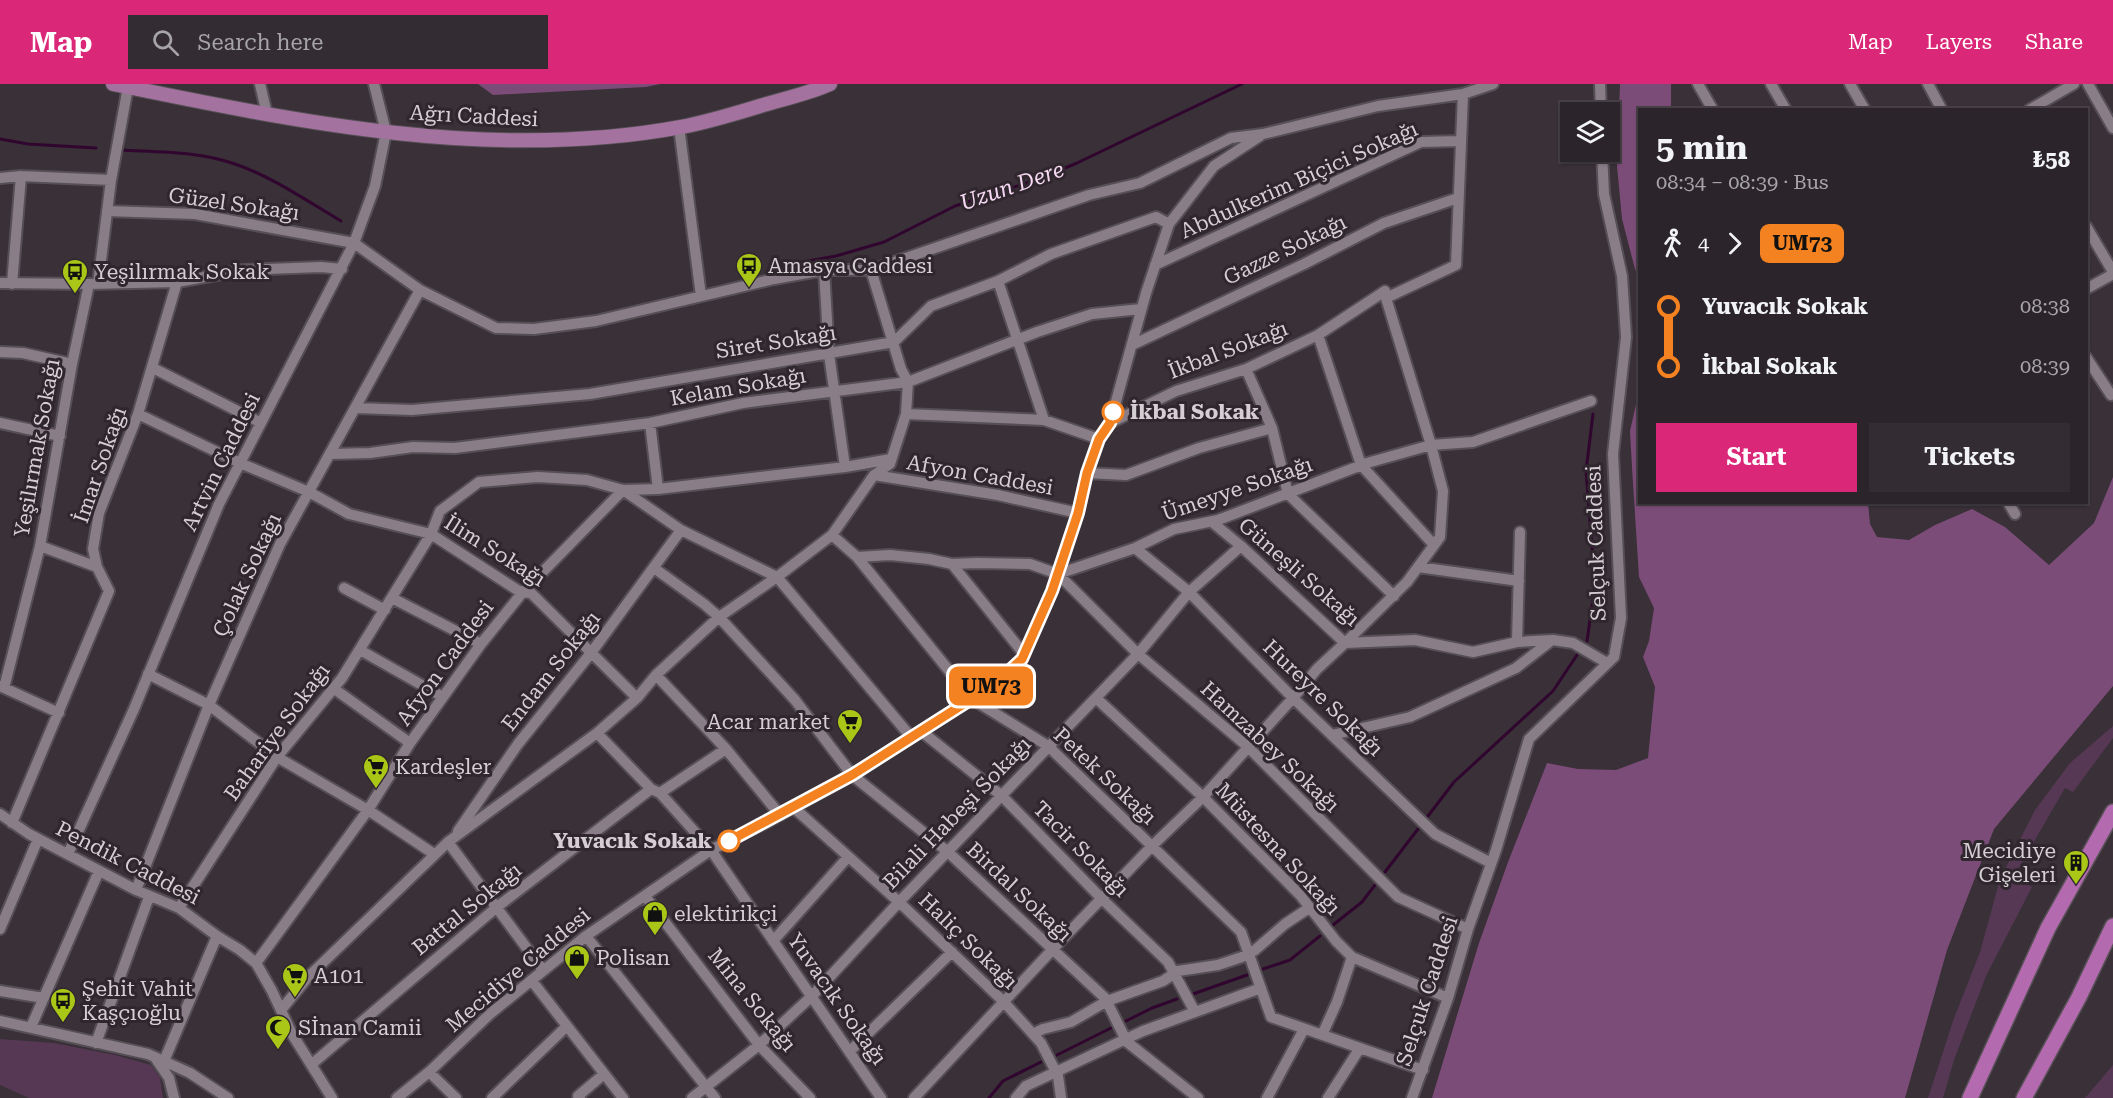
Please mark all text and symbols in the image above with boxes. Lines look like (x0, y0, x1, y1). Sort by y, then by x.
search box (128, 15, 548, 69)
text: Map (30, 26, 92, 59)
icon: search (149, 26, 182, 59)
text: Search here (197, 30, 323, 55)
text: Map (1848, 30, 1893, 54)
text: Layers (1926, 30, 1992, 54)
text: Share (2025, 30, 2083, 54)
street label: Ağrı Caddesi (409, 101, 539, 131)
map controls (1560, 102, 1620, 162)
button: layers (1560, 102, 1620, 162)
street label: Abdulkerim Biçici Sokağı (1177, 117, 1422, 243)
text: 5 min (1656, 128, 1748, 167)
text: ₺58 (2033, 147, 2070, 172)
water label: Uzun Dere (957, 157, 1067, 215)
text: 08:34 – 08:39 · Bus (1656, 170, 1828, 194)
street label: Güzel Sokağı (167, 183, 301, 225)
street label: Gazze Sokağı (1220, 210, 1351, 290)
icon: walk (1656, 227, 1689, 260)
icon: forward (1718, 227, 1751, 260)
text: 4 (1698, 231, 1709, 255)
text: UM73 (1772, 231, 1832, 255)
bus stop icon: Amasya Caddesi (734, 251, 764, 289)
place label: Amasya Caddesi (768, 254, 933, 278)
bus stop icon: Yeşilırmak Sokak (60, 257, 90, 295)
place label: Yeşilırmak Sokak (94, 260, 270, 284)
text: Yuvacık Sokak (1702, 294, 1868, 319)
text: 08:38 (2020, 294, 2070, 318)
street label: İkbal Sokağı (1165, 316, 1291, 384)
street label: Siret Sokağı (714, 321, 838, 363)
text: İkbal Sokak (1702, 354, 1837, 379)
text: 08:39 (2020, 354, 2070, 378)
street label: Yeşilırmak Sokağı (9, 357, 65, 539)
street label: Kelam Sokağı (668, 363, 808, 411)
street label: Artvin Caddesi (177, 389, 265, 535)
place label: İkbal Sokak (1130, 399, 1260, 424)
marker: İkbal Sokak (1102, 401, 1124, 423)
street label: İmar Sokağı (69, 403, 131, 526)
button: Start (1656, 423, 1857, 492)
button: Tickets (1869, 423, 2070, 492)
street label: Afyon Caddesi (905, 450, 1056, 500)
street label: Ümeyye Sokağı (1158, 451, 1316, 526)
street label: Selçuk Caddesi (1581, 464, 1611, 621)
street label: Çolak Sokağı (208, 509, 286, 641)
street label: İlim Sokağı (440, 511, 550, 592)
street label: Güneşli Sokağı (1234, 513, 1365, 631)
street label: Afyon Caddesi (392, 596, 499, 730)
street label: Endam Sokağı (497, 606, 605, 736)
street label: Hureyre Sokağı (1258, 635, 1388, 761)
street label: Bahariye Sokağı (219, 659, 335, 805)
line badge: UM73 (949, 666, 1033, 706)
text: UM73 (961, 674, 1021, 698)
street label: Hamzabey Sokağı (1196, 677, 1344, 818)
supermarket icon: Acar market (835, 707, 865, 745)
place label: Acar market (707, 710, 830, 734)
street label: Petek Sokağı (1049, 723, 1161, 830)
street label: Bilali Habeşi Sokağı (878, 732, 1036, 894)
supermarket icon: Kardeşler (361, 752, 391, 790)
place label: Kardeşler (395, 755, 492, 779)
street label: Müstesna Sokağı (1211, 778, 1345, 920)
street label: Tacir Sokağı (1028, 796, 1134, 902)
street label: Pendik Caddesi (52, 816, 204, 910)
place label: Yuvacık Sokak (553, 829, 712, 853)
marker: Yuvacık Sokak (718, 830, 740, 852)
street label: Birdal Sokağı (962, 837, 1077, 947)
place label: Mecidiye Gişeleri (1962, 839, 2056, 887)
building icon: Mecidiye Gişeleri (2061, 848, 2091, 886)
street label: Battal Sokağı (408, 858, 526, 960)
street label: Haliç Sokağı (914, 888, 1023, 994)
shop icon: elektirikçi (640, 899, 670, 937)
place label: elektirikçi (674, 902, 778, 926)
street label: Mecidiye Caddesi (441, 903, 595, 1037)
street label: Selçuk Caddesi (1391, 913, 1463, 1069)
street label: Yuvacık Sokağı (783, 929, 892, 1070)
shop icon: Polisan (562, 943, 592, 981)
street label: Mina Sokağı (703, 944, 801, 1057)
place label: Polisan (596, 946, 670, 970)
supermarket icon: A101 (280, 961, 310, 999)
place label: A101 (314, 964, 364, 988)
place label: Şehit Vahit Kaşçıoğlu (82, 977, 193, 1025)
bus stop icon: Şehit Vahit Kaşçıoğlu (48, 986, 78, 1024)
mosque icon: Sİnan Camii (263, 1013, 293, 1051)
place label: Sİnan Camii (298, 1016, 422, 1040)

